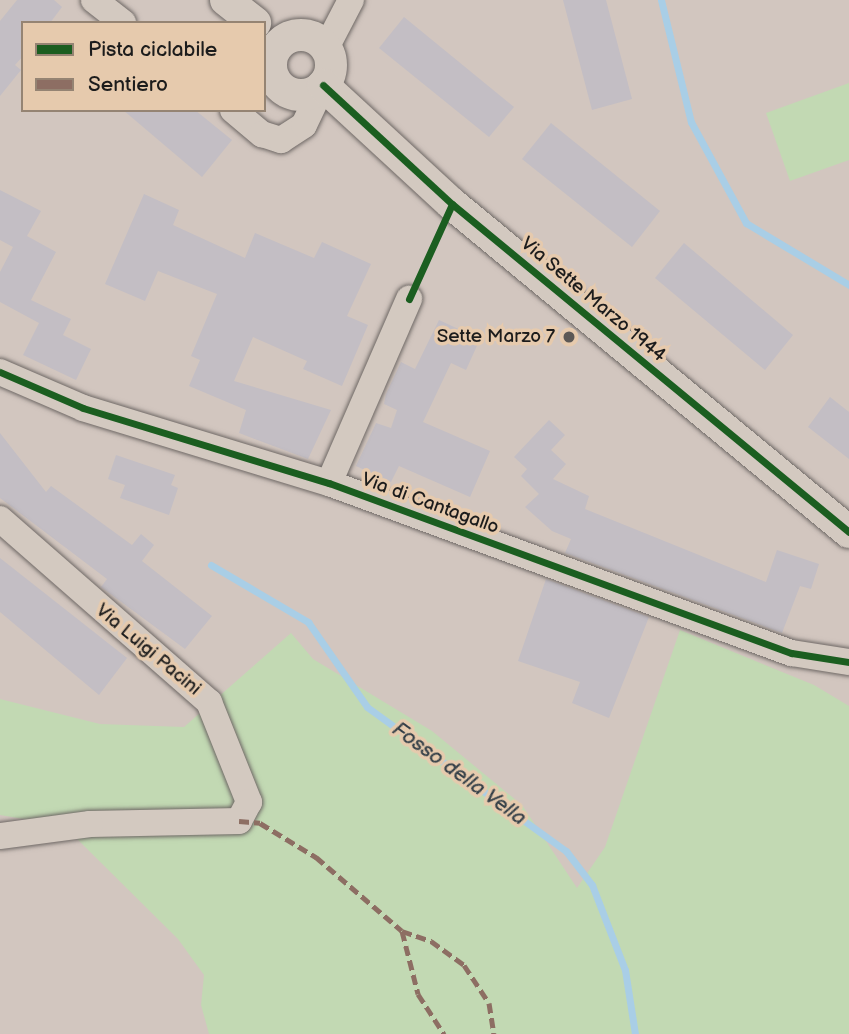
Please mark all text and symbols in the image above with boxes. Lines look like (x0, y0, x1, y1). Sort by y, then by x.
legend (21, 21, 266, 112)
text: Pista ciclabile (88, 37, 217, 62)
text: Sentiero (88, 72, 168, 97)
street label: Via Sette Marzo 1944 (516, 232, 670, 368)
place label: Sette Marzo 7 (436, 326, 555, 348)
marker: Sette Marzo 7 (561, 329, 577, 345)
street label: Via di Cantagallo (358, 469, 502, 539)
street label: Via Luigi Pacini (91, 599, 205, 701)
water label: Fosso della Vella (387, 717, 531, 831)

